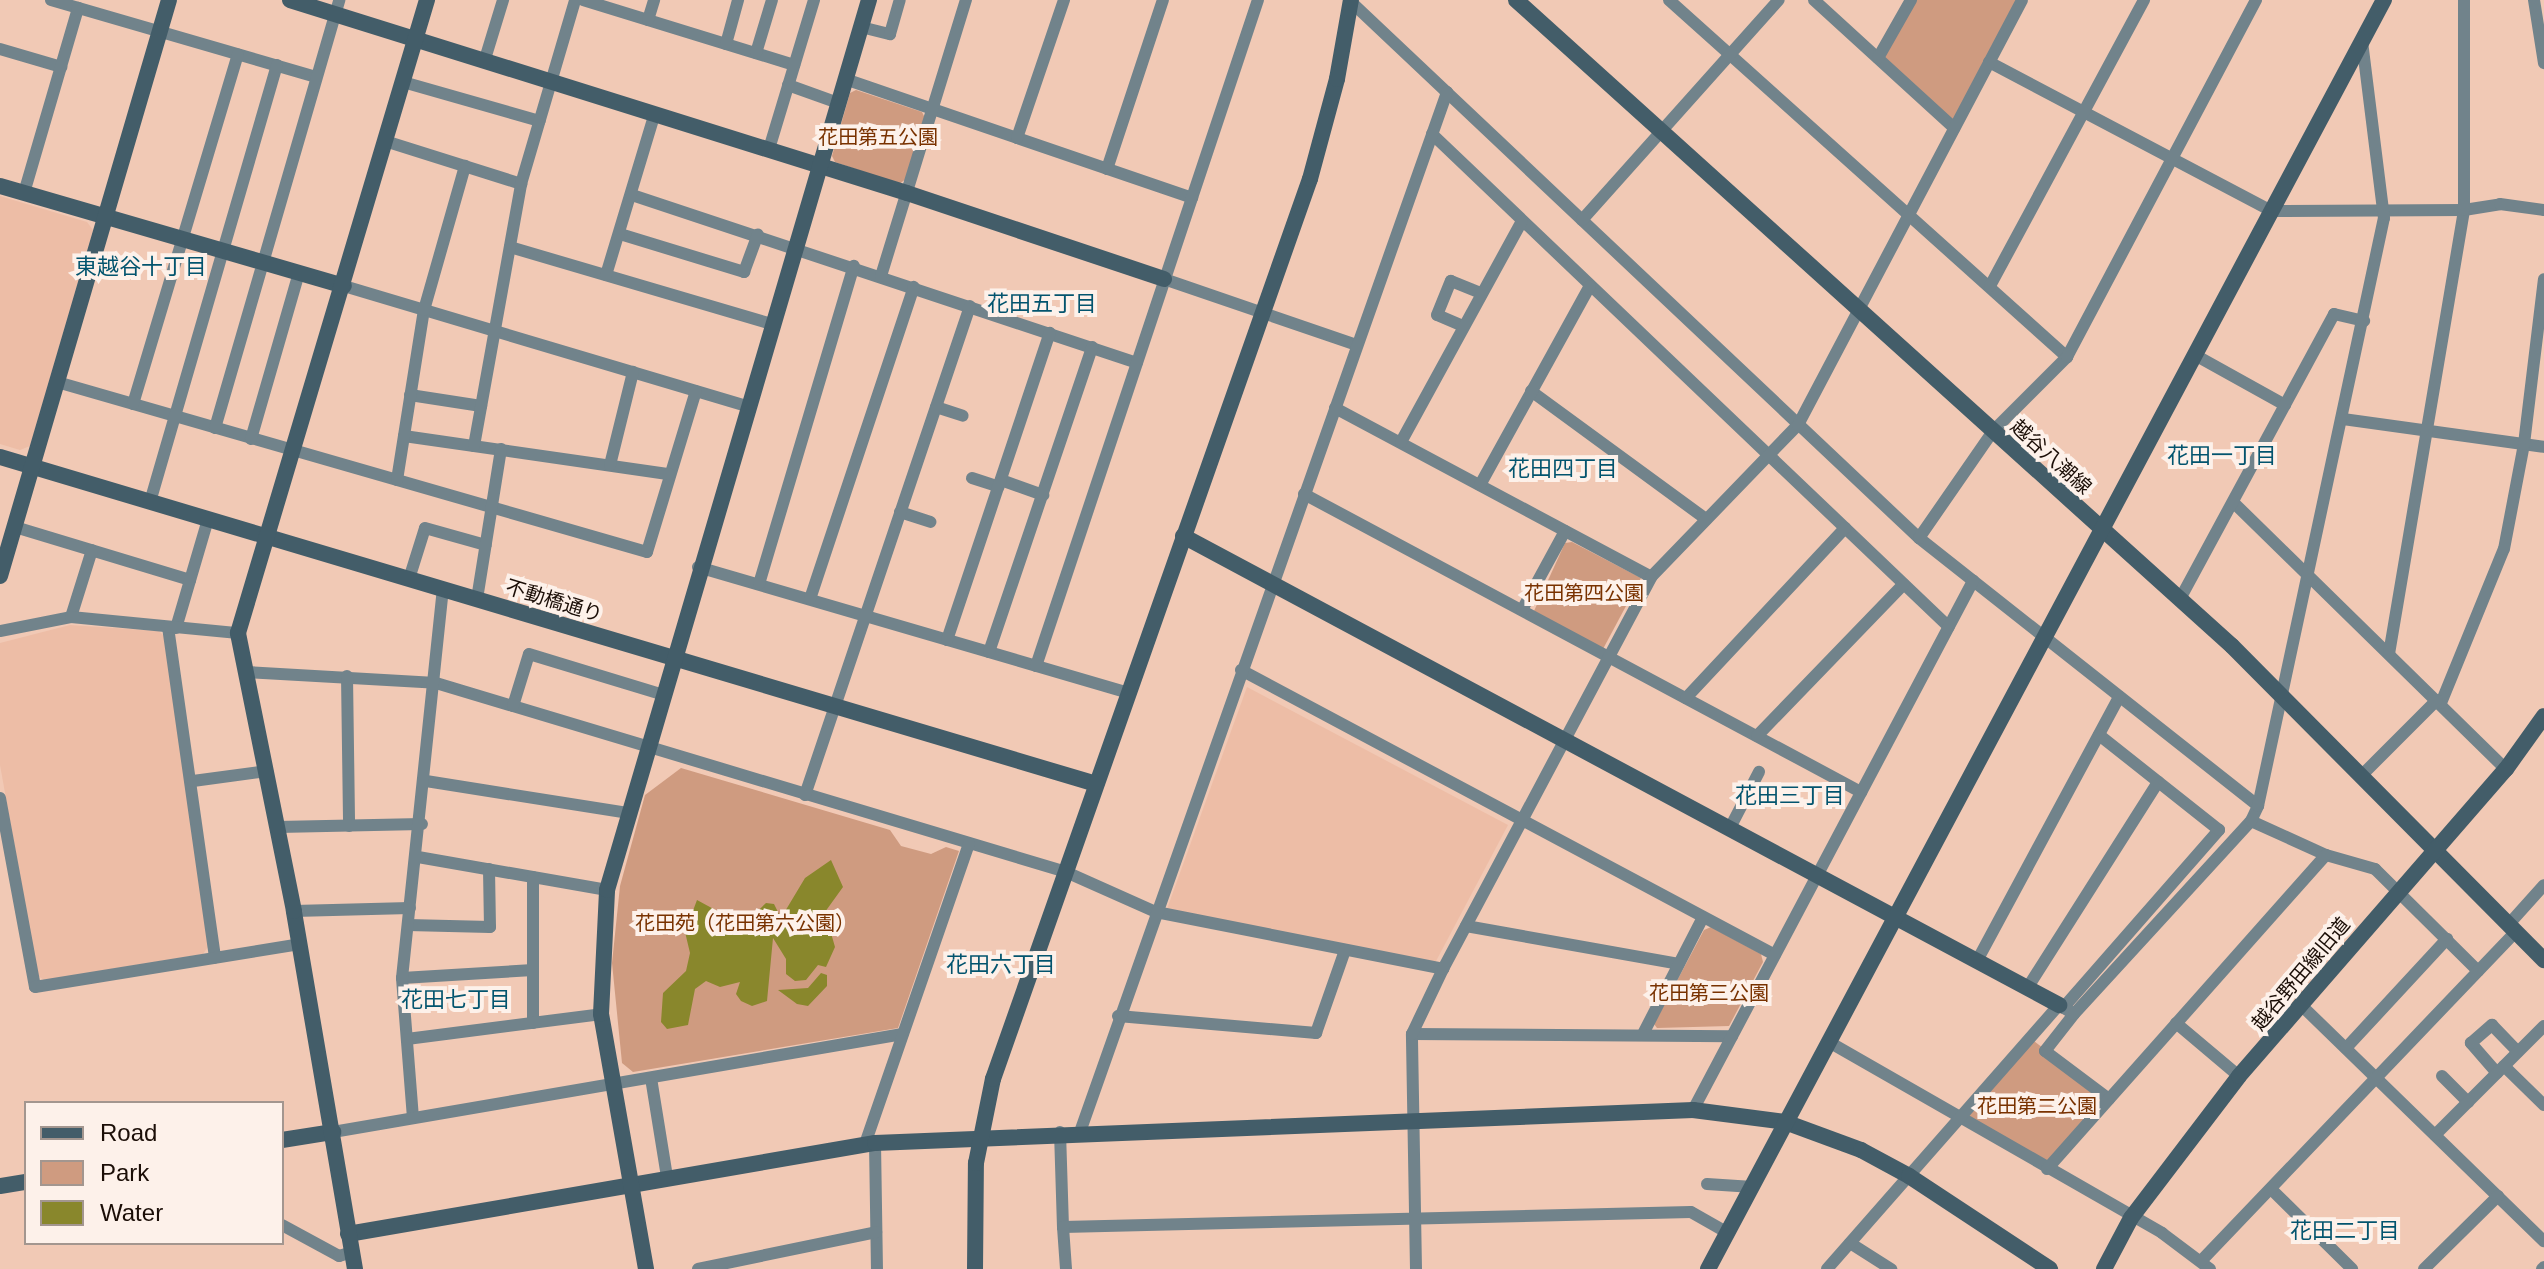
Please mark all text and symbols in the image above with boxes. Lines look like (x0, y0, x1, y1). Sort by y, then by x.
park label: 花田第五公園 (818, 125, 938, 149)
district label: 東越谷十丁目 (75, 254, 207, 280)
district label: 花田五丁目 (987, 291, 1097, 317)
street label: 越谷八潮線 (2006, 415, 2096, 499)
district label: 花田一丁目 (2167, 443, 2277, 469)
district label: 花田四丁目 (1508, 456, 1618, 482)
street label: 不動橋通り (503, 575, 605, 627)
park label: 花田第四公園 (1524, 581, 1644, 605)
district label: 花田三丁目 (1735, 783, 1845, 809)
park label: 花田苑（花田第六公園） (635, 911, 855, 935)
street label: 越谷野田線旧道 (2247, 913, 2355, 1035)
district label: 花田六丁目 (946, 952, 1056, 978)
park label: 花田第三公園 (1649, 981, 1769, 1005)
district label: 花田七丁目 (401, 987, 511, 1013)
park label: 花田第二公園 (1977, 1094, 2097, 1118)
legend (24, 1101, 284, 1245)
text: Road (100, 1119, 157, 1146)
text: Park (100, 1159, 149, 1186)
text: Water (100, 1199, 163, 1226)
district label: 花田二丁目 (2290, 1218, 2400, 1244)

